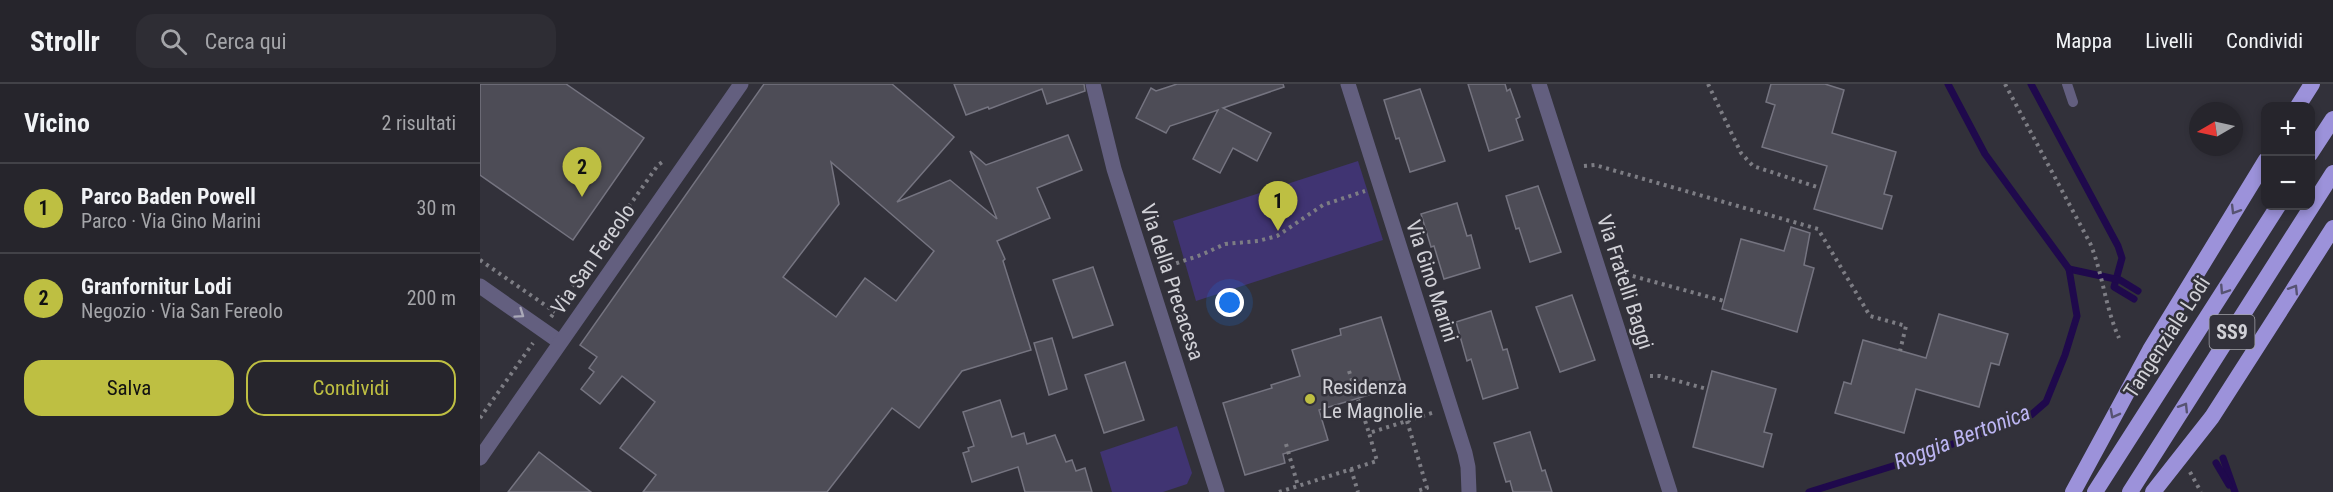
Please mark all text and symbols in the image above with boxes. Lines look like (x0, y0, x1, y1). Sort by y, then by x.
search box (136, 14, 556, 68)
text: Strollr (30, 25, 100, 58)
icon: search (157, 25, 190, 58)
text: Cerca qui (205, 29, 287, 54)
text: Mappa (2055, 29, 2112, 53)
text: Livelli (2145, 29, 2193, 53)
text: Condividi (2226, 29, 2303, 53)
north arrow (2189, 102, 2243, 156)
map controls (2261, 102, 2315, 210)
button: + (2261, 102, 2315, 156)
text: Vicino (24, 108, 90, 138)
text: 2 risultati (381, 111, 456, 135)
pin: 2 (562, 147, 602, 197)
button: − (2261, 156, 2315, 210)
pin: 1 (1258, 182, 1298, 231)
text: Parco Baden Powell (81, 184, 256, 209)
text: 1 (38, 196, 49, 220)
text: 30 m (417, 196, 456, 220)
street label: Via San Fereolo (546, 199, 640, 319)
street label: Via della Precacesa (1135, 201, 1209, 363)
one-way arrow (2231, 204, 2242, 214)
text: Parco · Via Gino Marini (81, 209, 261, 233)
street label: Via Fratelli Baggi (1592, 212, 1658, 352)
street label: Via Gino Marini (1401, 217, 1463, 345)
street label: Tangenziale Lodi (2119, 272, 2215, 402)
text: Granfornitur Lodi (81, 274, 232, 299)
one-way arrow (2219, 284, 2231, 294)
one-way arrow (2287, 285, 2298, 296)
text: 2 (38, 286, 49, 310)
text: 200 m (407, 286, 456, 310)
your location (1215, 288, 1244, 317)
text: Negozio · Via San Fereolo (81, 299, 283, 323)
one-way arrow (513, 307, 524, 318)
road number: SS9 (2210, 315, 2254, 349)
button: Salva (24, 360, 234, 416)
button: Condividi (246, 360, 456, 416)
place label: Residenza Le Magnolie (1322, 375, 1423, 423)
marker: Residenza Le Magnolie (1303, 392, 1317, 406)
water label: Roggia Bertonica (1890, 400, 2034, 474)
one-way arrow (2177, 403, 2189, 413)
one-way arrow (2110, 408, 2121, 418)

